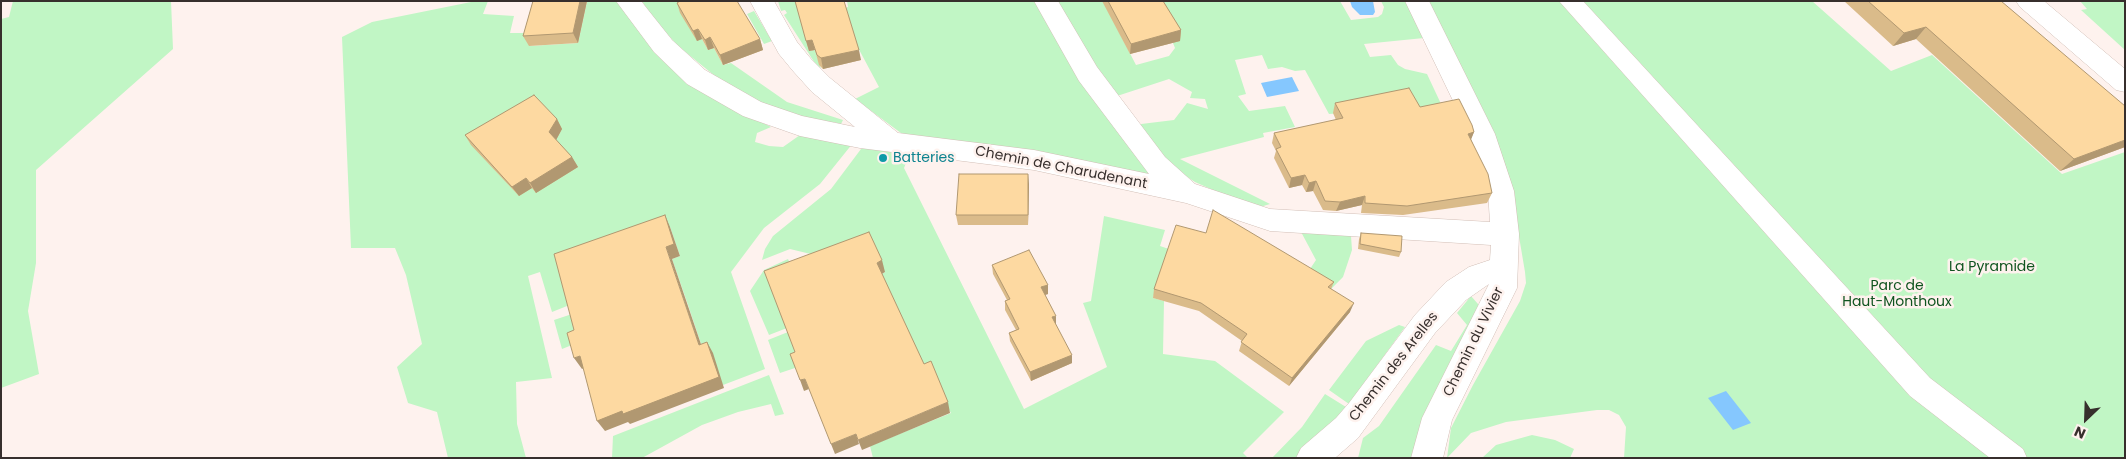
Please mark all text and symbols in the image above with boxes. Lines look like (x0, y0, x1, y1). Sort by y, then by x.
street label: Chemin de Charudenant (974, 143, 1148, 193)
place label: Batteries (893, 150, 955, 166)
marker: Batteries (877, 152, 889, 164)
park label: La Pyramide (1949, 259, 2035, 275)
park label: Parc de Haut-Monthoux (1842, 278, 1952, 310)
street label: Chemin du Vivier (1440, 285, 1508, 399)
street label: Chemin des Arelles (1346, 309, 1442, 425)
north arrow (2061, 394, 2111, 444)
text: N (2071, 421, 2089, 444)

